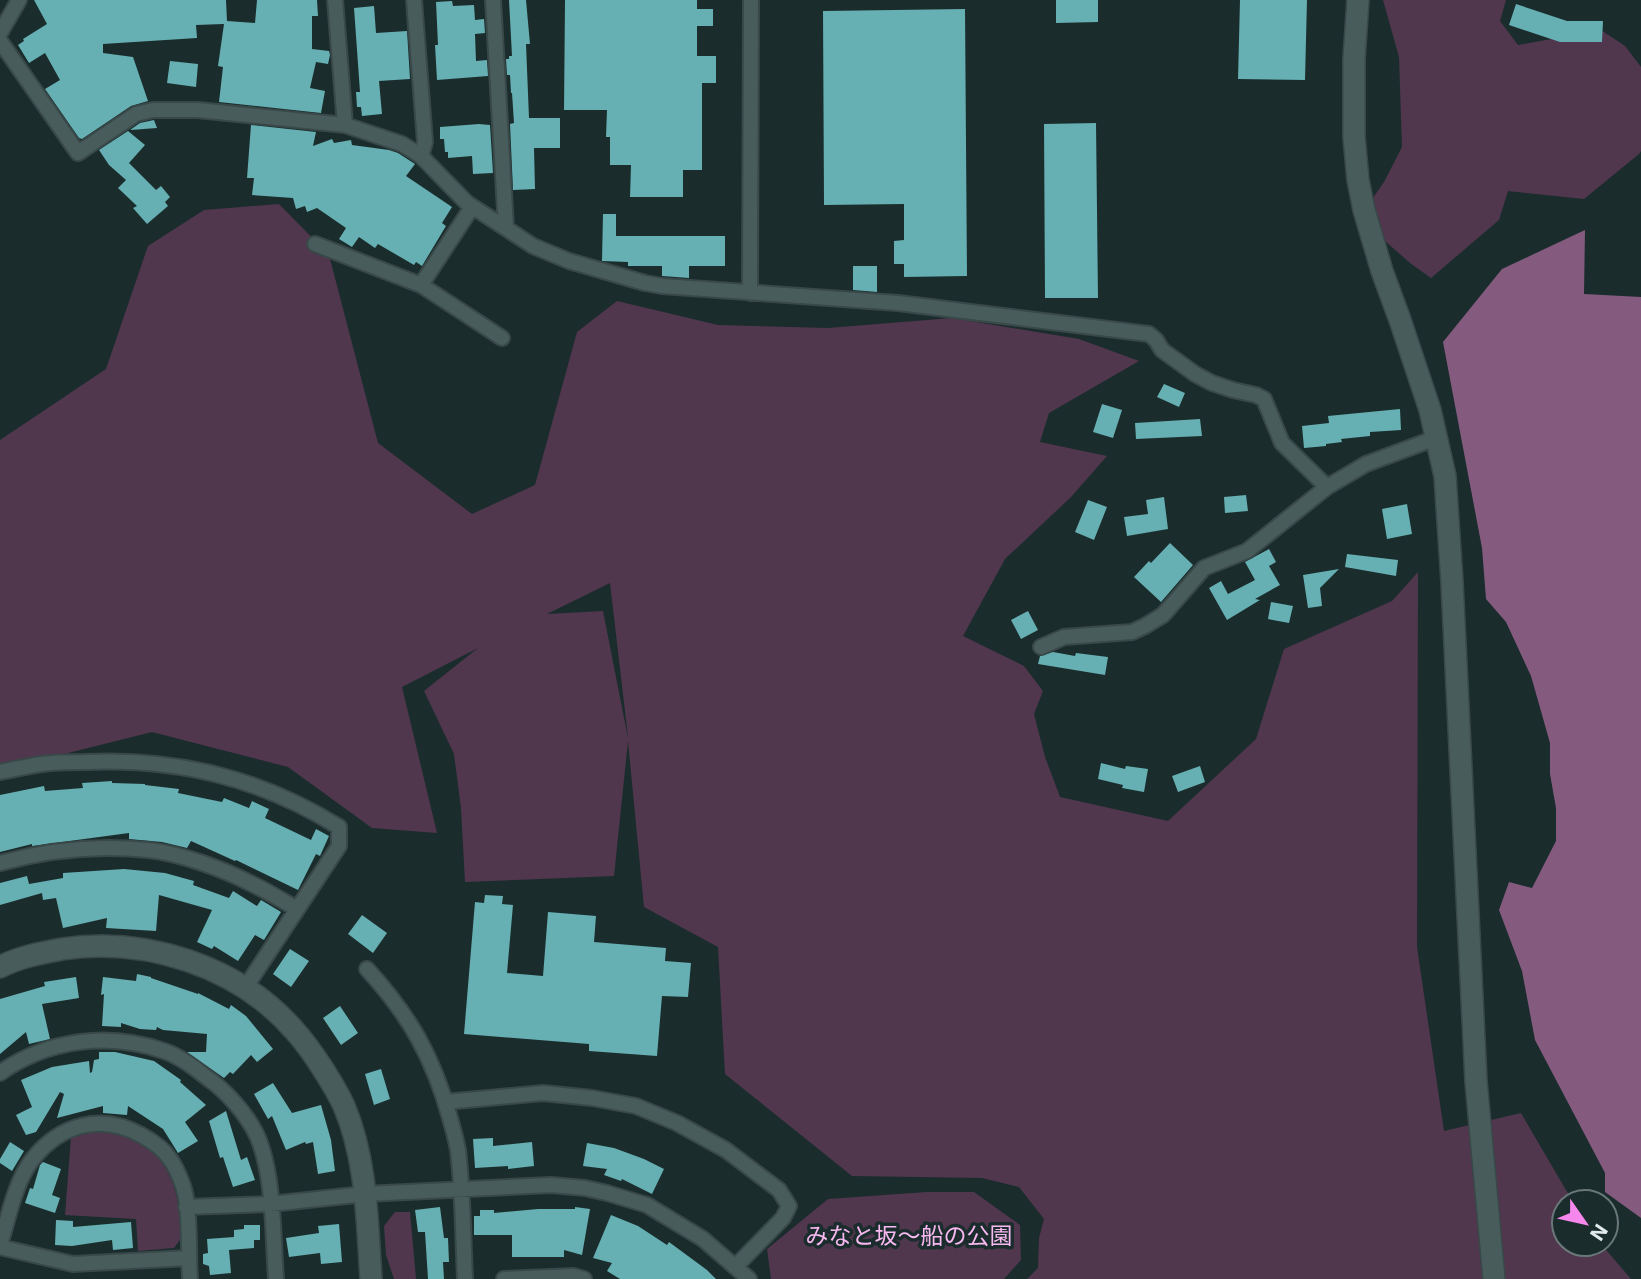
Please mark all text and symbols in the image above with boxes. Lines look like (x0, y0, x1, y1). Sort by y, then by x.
north arrow (1550, 1188, 1620, 1258)
text: N (1585, 1220, 1612, 1245)
park label: みなと坂〜船の公園 (806, 1222, 1013, 1250)

